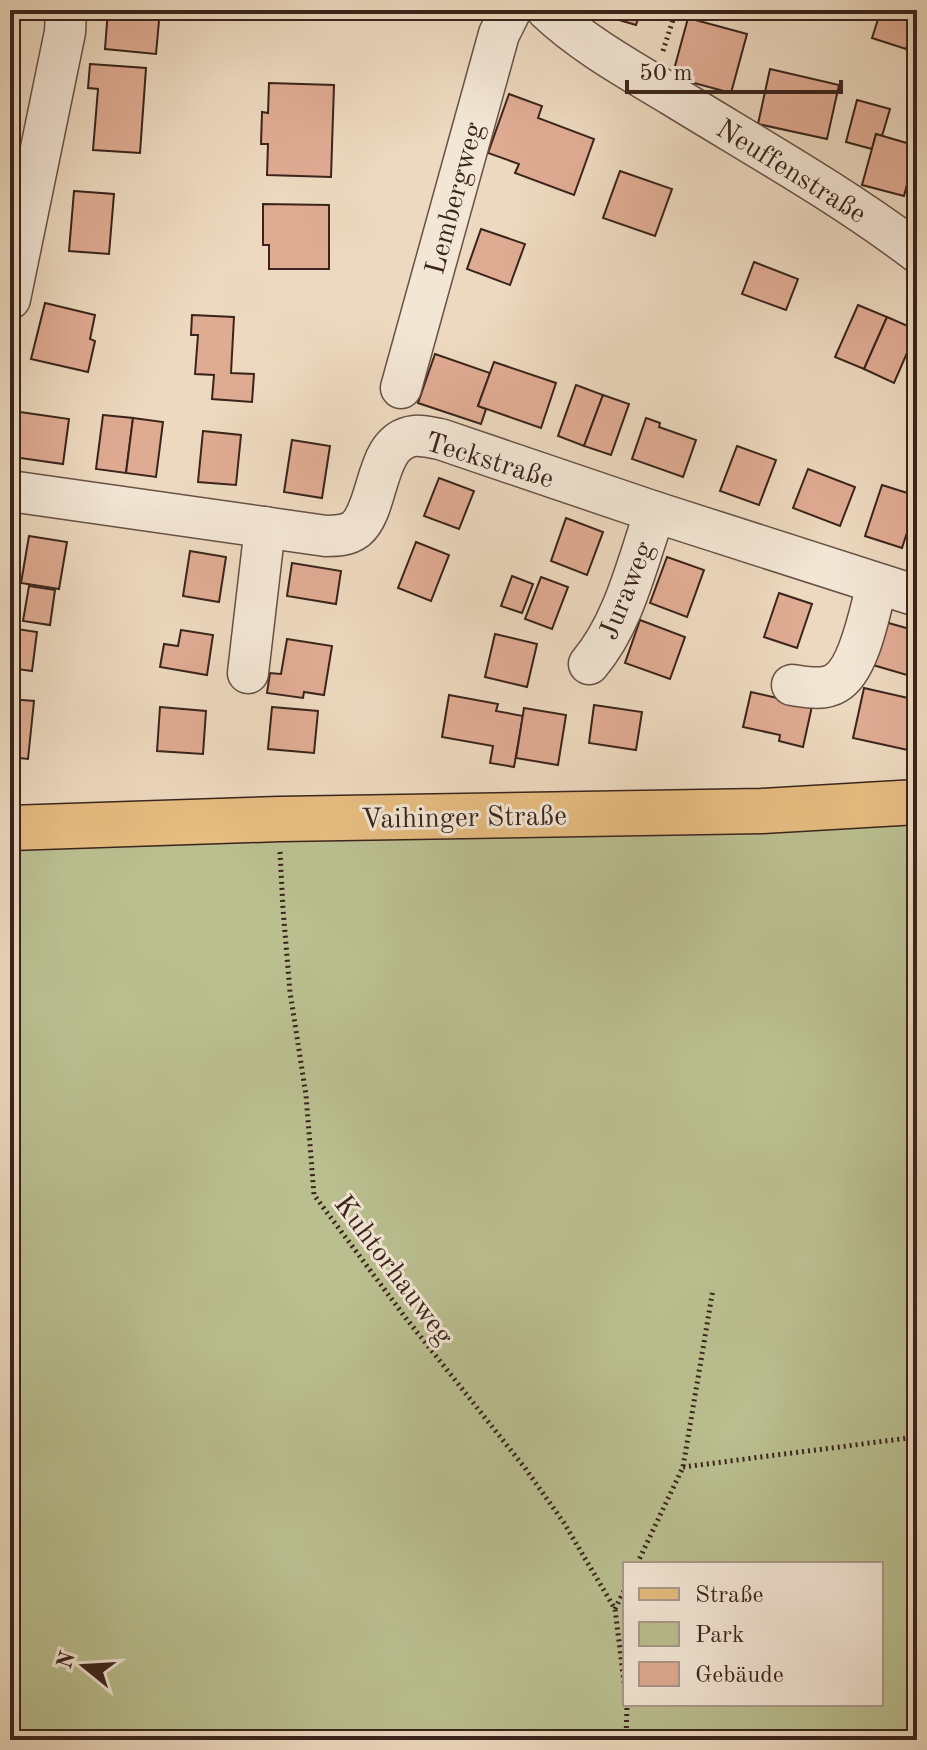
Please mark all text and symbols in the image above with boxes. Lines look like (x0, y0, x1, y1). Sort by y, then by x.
scale bar (627, 44, 841, 94)
text: 50 m (639, 62, 693, 86)
street label: Neuffenstraße (711, 115, 870, 230)
street label: Lembergweg (422, 120, 490, 278)
street label: Teckstraße (422, 429, 557, 495)
street label: Juraweg (595, 538, 660, 644)
street label: Vaihinger Straße (361, 803, 567, 835)
street label: Kuhtorhauweg (328, 1191, 458, 1351)
legend (623, 1562, 883, 1706)
text: Straße (695, 1584, 764, 1608)
text: Park (695, 1624, 744, 1648)
north arrow (44, 1626, 124, 1706)
text: N (54, 1649, 80, 1672)
text: Gebäude (695, 1664, 784, 1688)

